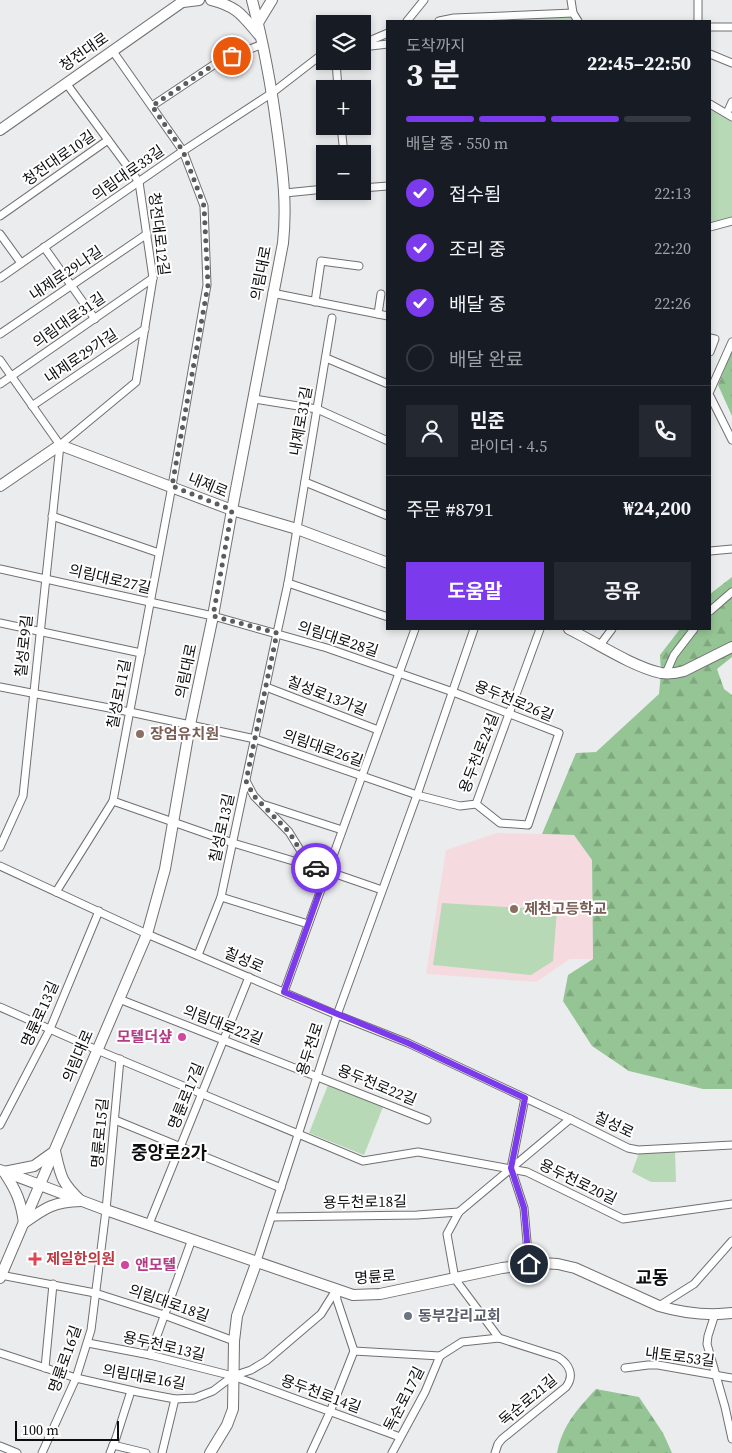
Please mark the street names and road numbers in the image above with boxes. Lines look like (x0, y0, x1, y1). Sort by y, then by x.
street label: 청전대로 (55, 27, 112, 76)
street label: 청전대로10길 (18, 125, 99, 190)
street label: 의림대로33길 (87, 140, 168, 205)
street label: 청전대로12길 (144, 191, 175, 277)
street label: 내제로29나길 (25, 240, 106, 305)
street label: 의림대로 (245, 244, 276, 302)
street label: 의림대로31길 (28, 287, 109, 352)
street label: 내제로29가길 (40, 323, 121, 388)
street label: 내제로31길 (284, 385, 317, 457)
street label: 내제로 (185, 467, 231, 502)
street label: 의림대로27길 (67, 559, 153, 598)
street label: 칠성로9길 (10, 614, 37, 678)
street label: 의림대로28길 (295, 616, 381, 661)
street label: 의림대로 (170, 642, 202, 700)
street label: 칠성로11길 (102, 657, 136, 730)
street label: 칠성로13가길 (284, 671, 370, 720)
street label: 용두천로26길 (471, 675, 557, 726)
street label: 용두천로24길 (454, 710, 503, 796)
street label: 의림대로26길 (280, 724, 366, 771)
street label: 칠성로13길 (204, 791, 239, 864)
street label: 칠성로 (221, 942, 267, 977)
street label: 명륜로13길 (16, 977, 63, 1050)
street label: 의림대로22길 (180, 1000, 266, 1049)
street label: 용두천로 (291, 1019, 328, 1078)
street label: 의림대로 (57, 1026, 98, 1085)
street label: 명륜로17길 (163, 1059, 208, 1132)
street label: 용두천로22길 (334, 1059, 420, 1110)
street label: 명륜로15길 (86, 1097, 113, 1169)
street label: 칠성로 (591, 1106, 637, 1143)
street label: 용두천로20길 (536, 1154, 621, 1209)
street label: 용두천로18길 (323, 1190, 407, 1213)
street label: 명륜로 (354, 1265, 396, 1288)
street label: 의림대로18길 (126, 1279, 212, 1326)
street label: 명륜로16길 (43, 1322, 86, 1395)
street label: 용두천로13길 (121, 1326, 207, 1365)
street label: 내토로53길 (644, 1342, 716, 1371)
street label: 의림대로16길 (101, 1359, 187, 1394)
street label: 독순로17길 (378, 1363, 429, 1435)
street label: 용두천로14길 (278, 1369, 364, 1418)
street label: 독순로21길 (494, 1369, 561, 1430)

